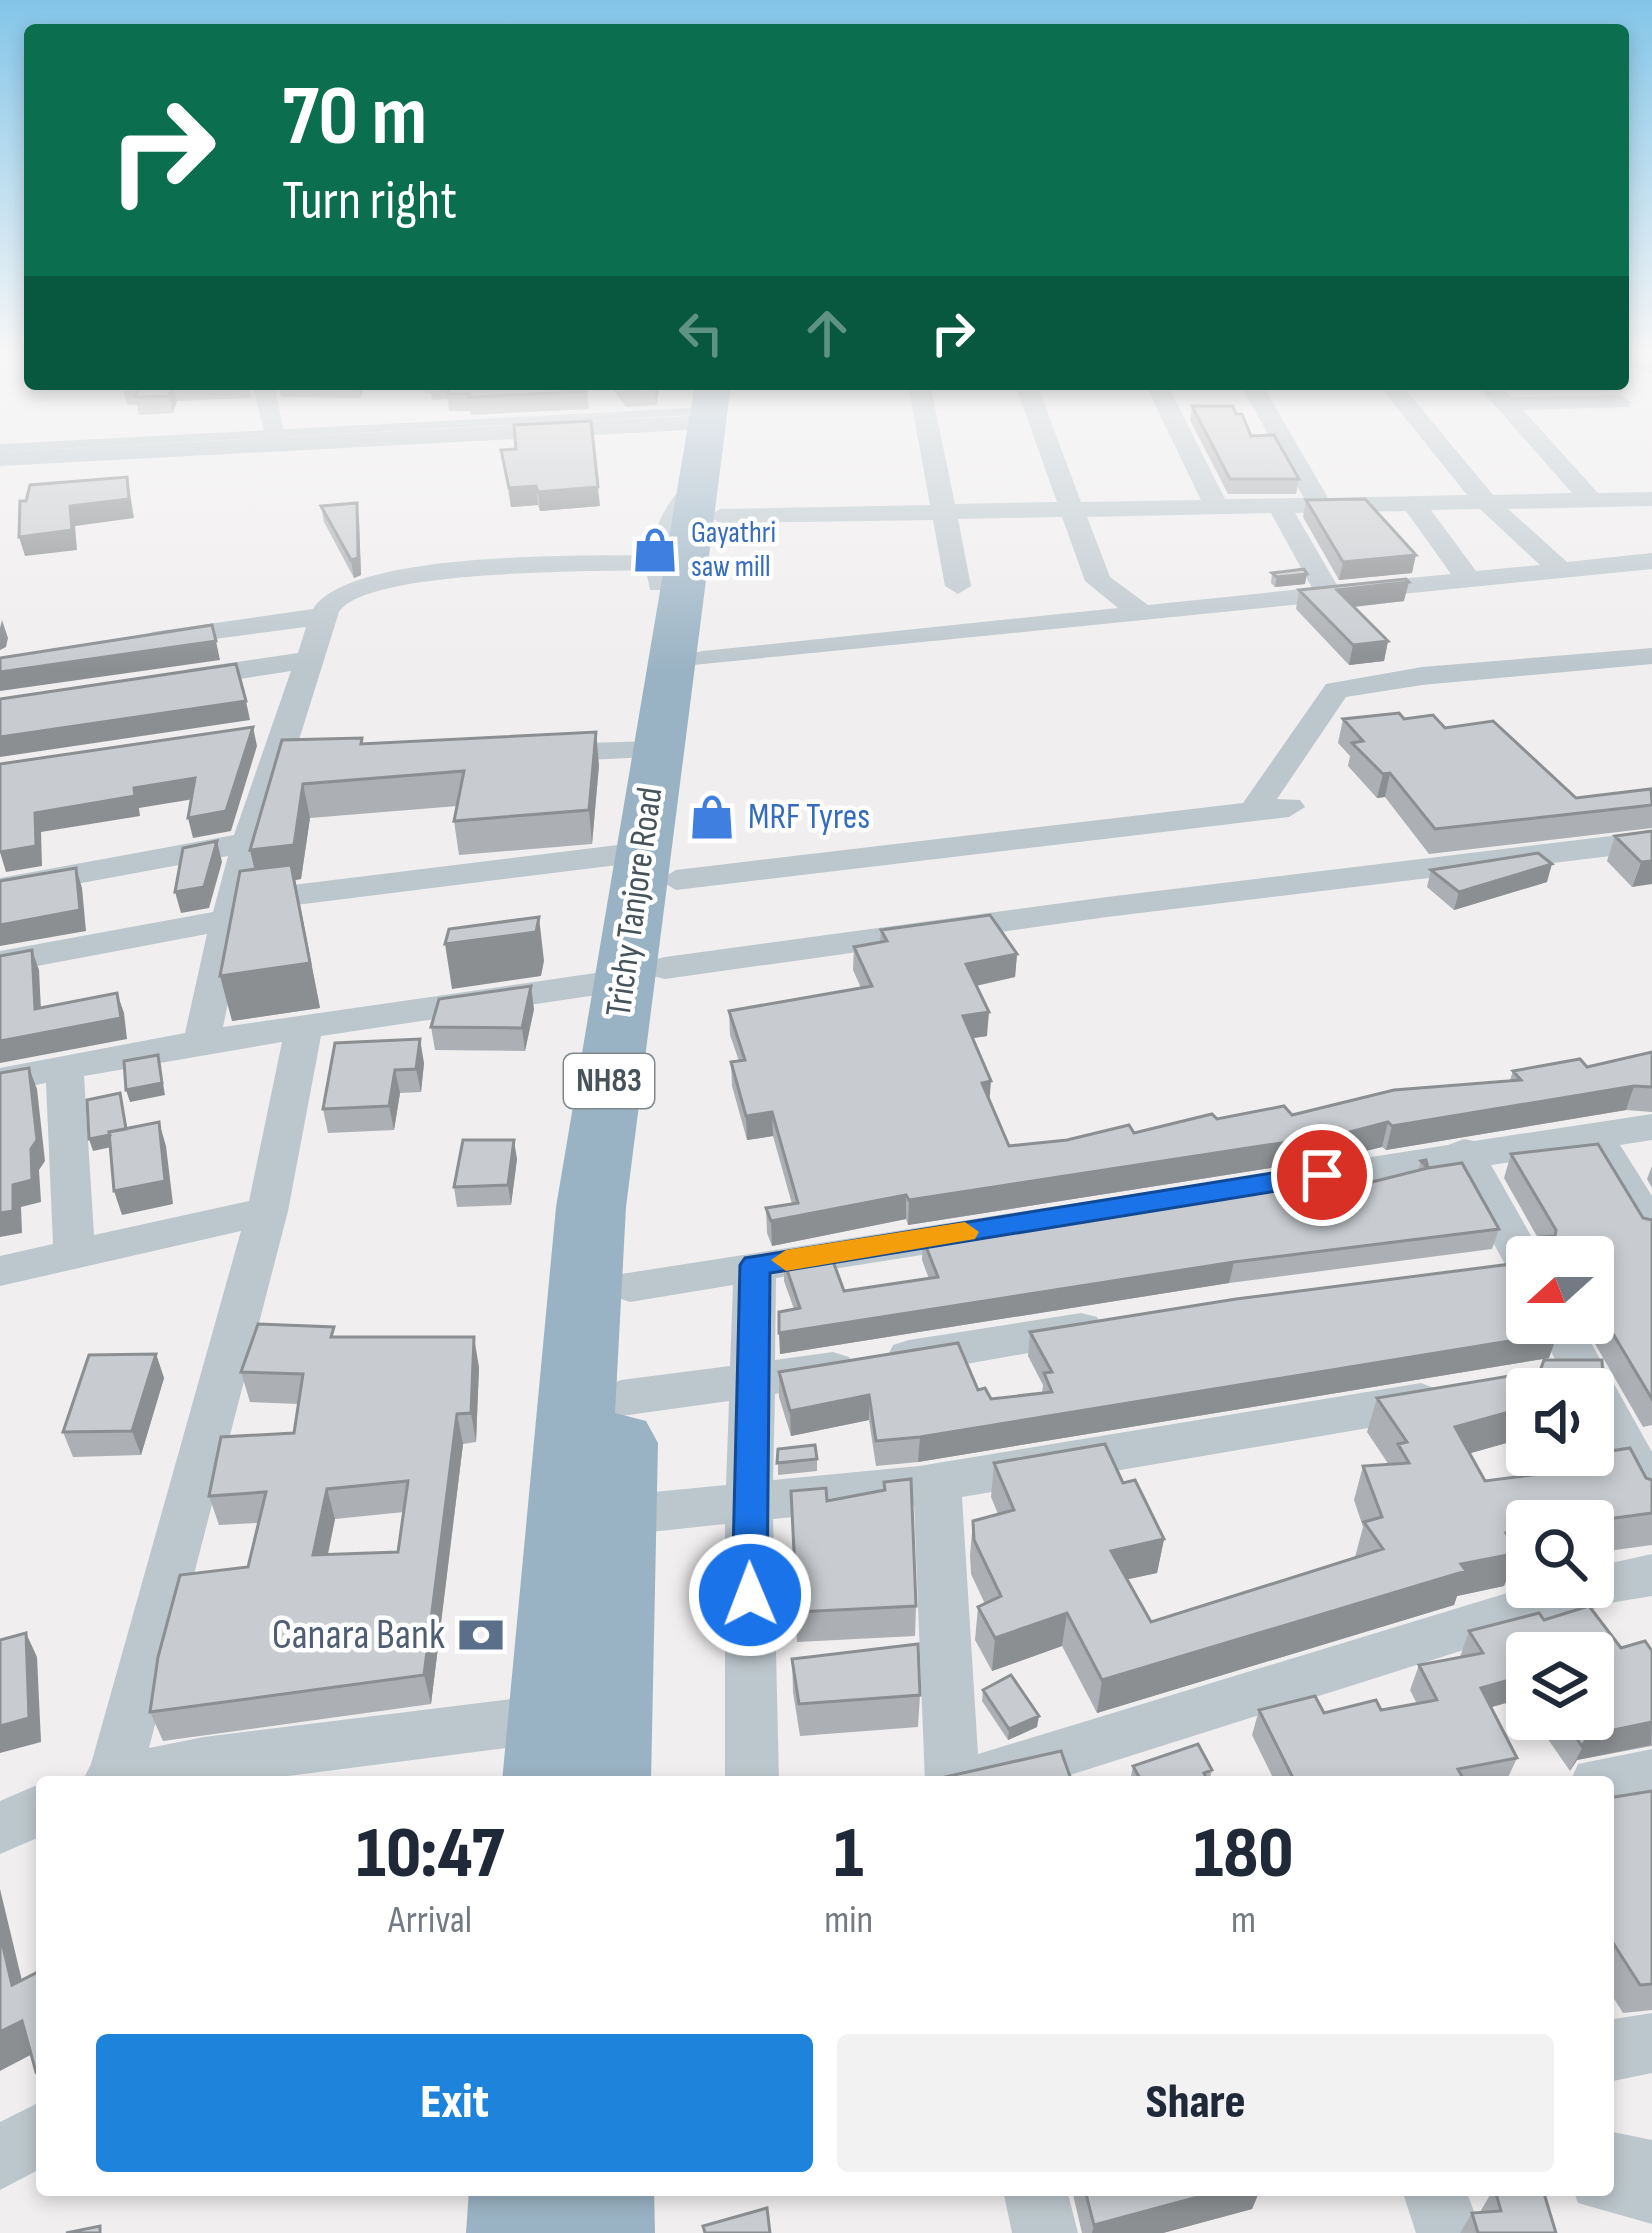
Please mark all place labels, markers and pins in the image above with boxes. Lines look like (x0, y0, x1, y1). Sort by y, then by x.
place label: Gayathri saw mill (691, 515, 776, 585)
shop icon: Gayathri saw mill (630, 525, 680, 575)
shop icon: MRF Tyres (687, 792, 737, 842)
place label: MRF Tyres (748, 796, 870, 839)
pin (1271, 1124, 1373, 1226)
place label: Canara Bank (272, 1610, 445, 1661)
bank icon: Canara Bank (456, 1610, 506, 1660)

